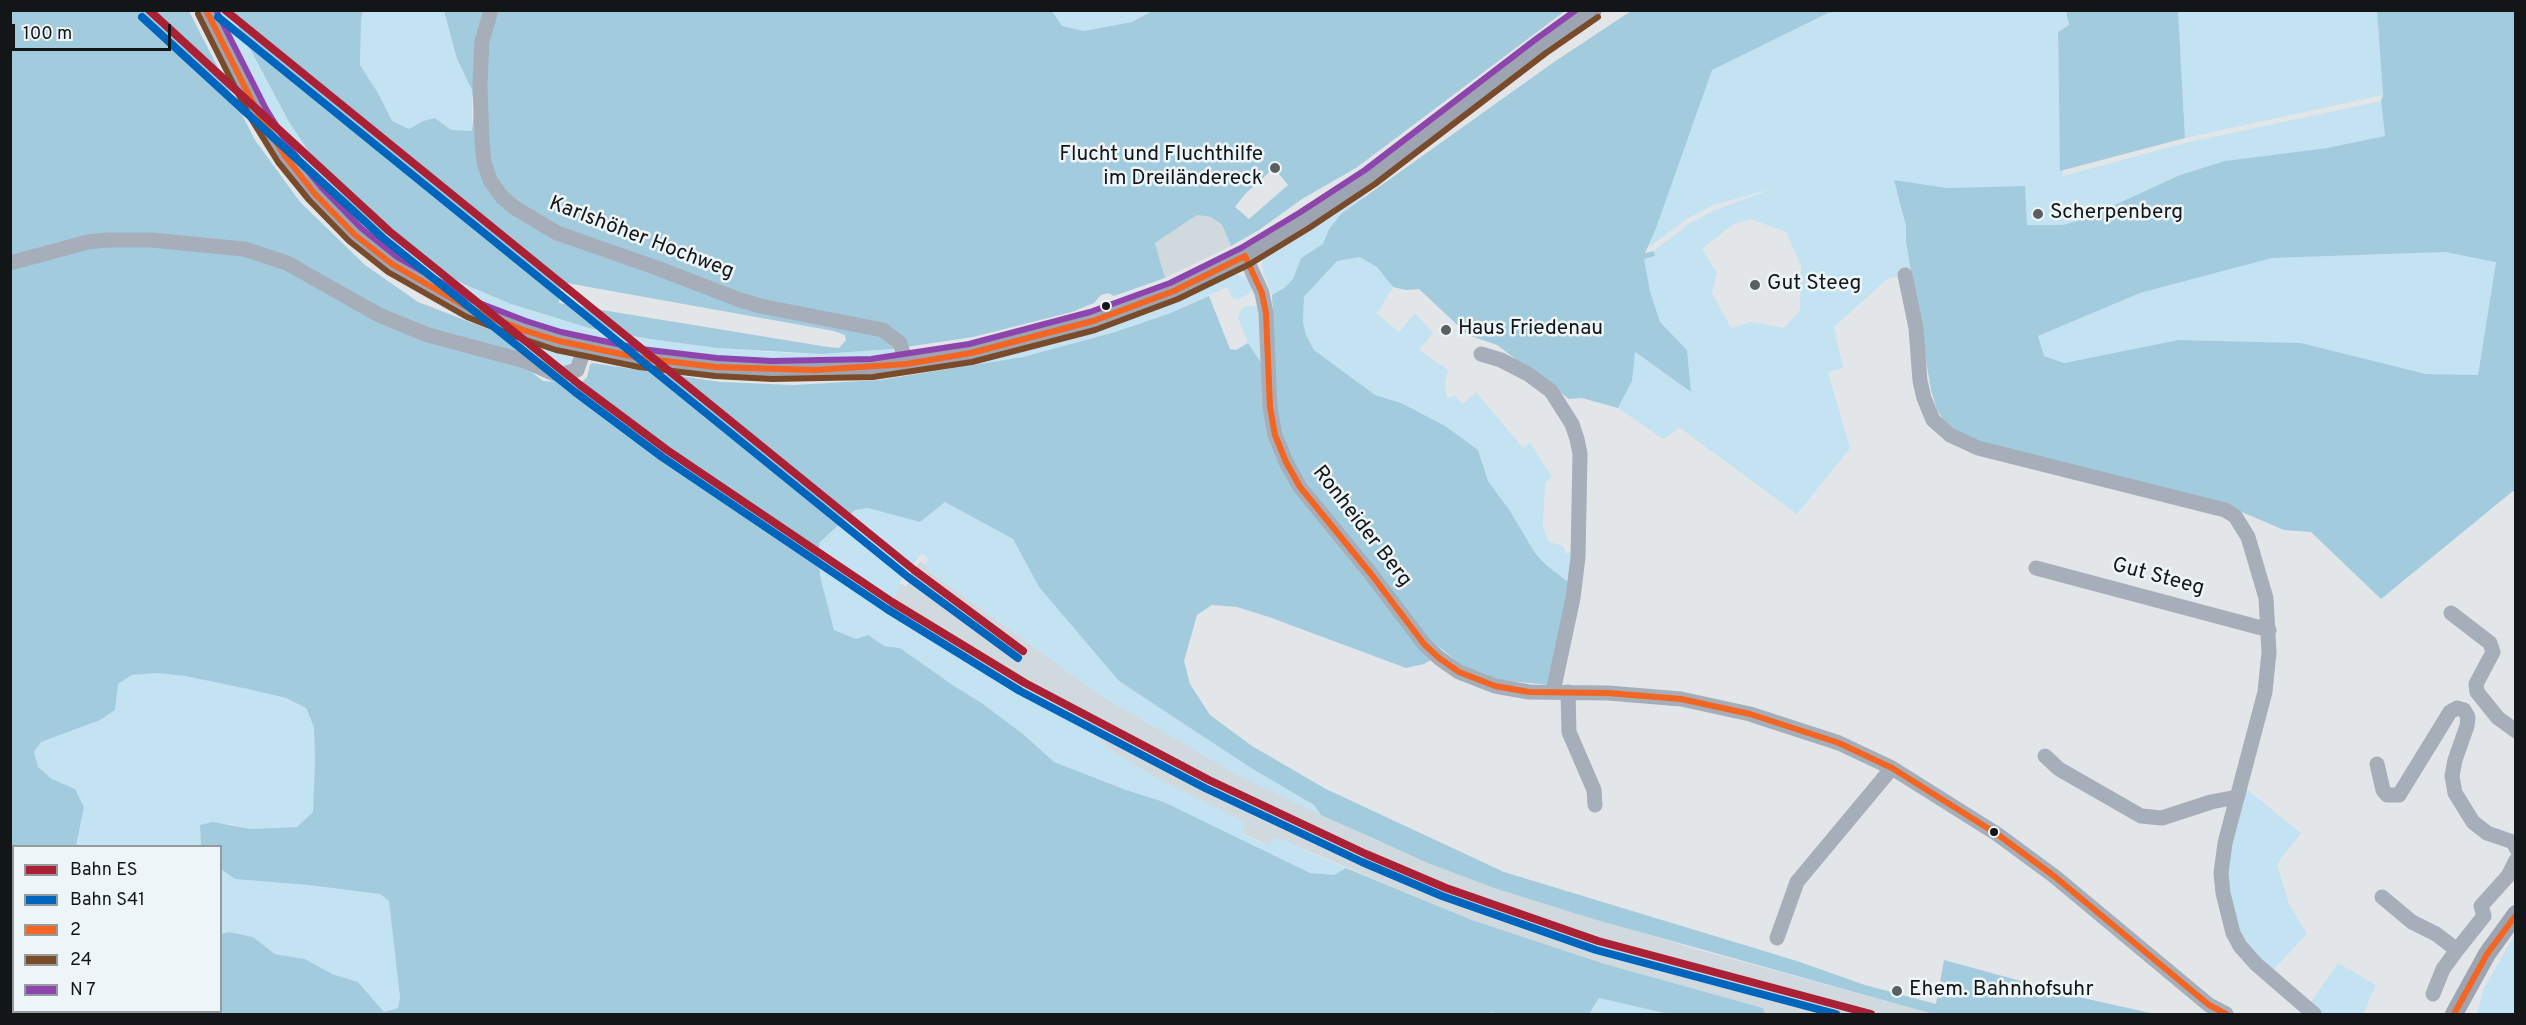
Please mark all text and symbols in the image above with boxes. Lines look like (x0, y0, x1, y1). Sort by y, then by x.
scale bar (15, 12, 174, 50)
text: 100 m (23, 23, 72, 46)
place label: Flucht und Fluchthilfe im Dreiländereck (1059, 143, 1263, 193)
marker: Flucht und Fluchthilfe im Dreiländereck (1268, 161, 1282, 175)
street label: Karlshöher Hochweg (545, 192, 737, 286)
place label: Scherpenberg (2050, 201, 2183, 227)
marker: Scherpenberg (2031, 207, 2045, 221)
place label: Gut Steeg (1767, 272, 1861, 298)
marker: Gut Steeg (1748, 278, 1762, 292)
unlabelled marker (1100, 300, 1112, 312)
place label: Haus Friedenau (1458, 317, 1603, 343)
marker: Haus Friedenau (1439, 323, 1453, 337)
street label: Ronheider Berg (1306, 461, 1416, 593)
street label: Gut Steeg (2109, 554, 2207, 602)
unlabelled marker (1988, 826, 2000, 838)
legend (12, 845, 222, 1013)
text: Bahn ES (70, 859, 138, 882)
text: Bahn S41 (70, 889, 145, 912)
text: 2 (70, 919, 81, 942)
text: 24 (70, 949, 92, 972)
place label: Ehem. Bahnhofsuhr (1909, 978, 2094, 1004)
text: N 7 (70, 979, 96, 1002)
marker: Ehem. Bahnhofsuhr (1890, 984, 1904, 998)

